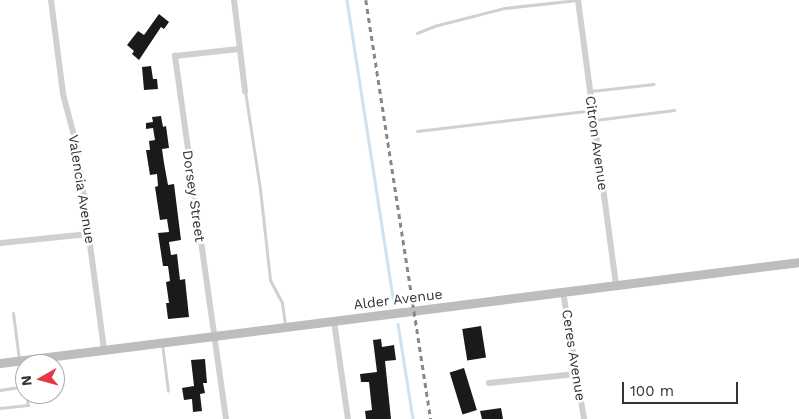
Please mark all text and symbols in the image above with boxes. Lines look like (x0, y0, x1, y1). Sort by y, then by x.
street label: Citron Avenue (582, 94, 612, 192)
street label: Valencia Avenue (65, 133, 99, 245)
street label: Dorsey Street (179, 149, 209, 243)
street label: Alder Avenue (352, 285, 444, 313)
street label: Ceres Avenue (558, 308, 590, 402)
north arrow (15, 354, 65, 404)
scale bar (624, 372, 740, 404)
text: N (18, 375, 35, 387)
text: 100 m (630, 382, 674, 400)

